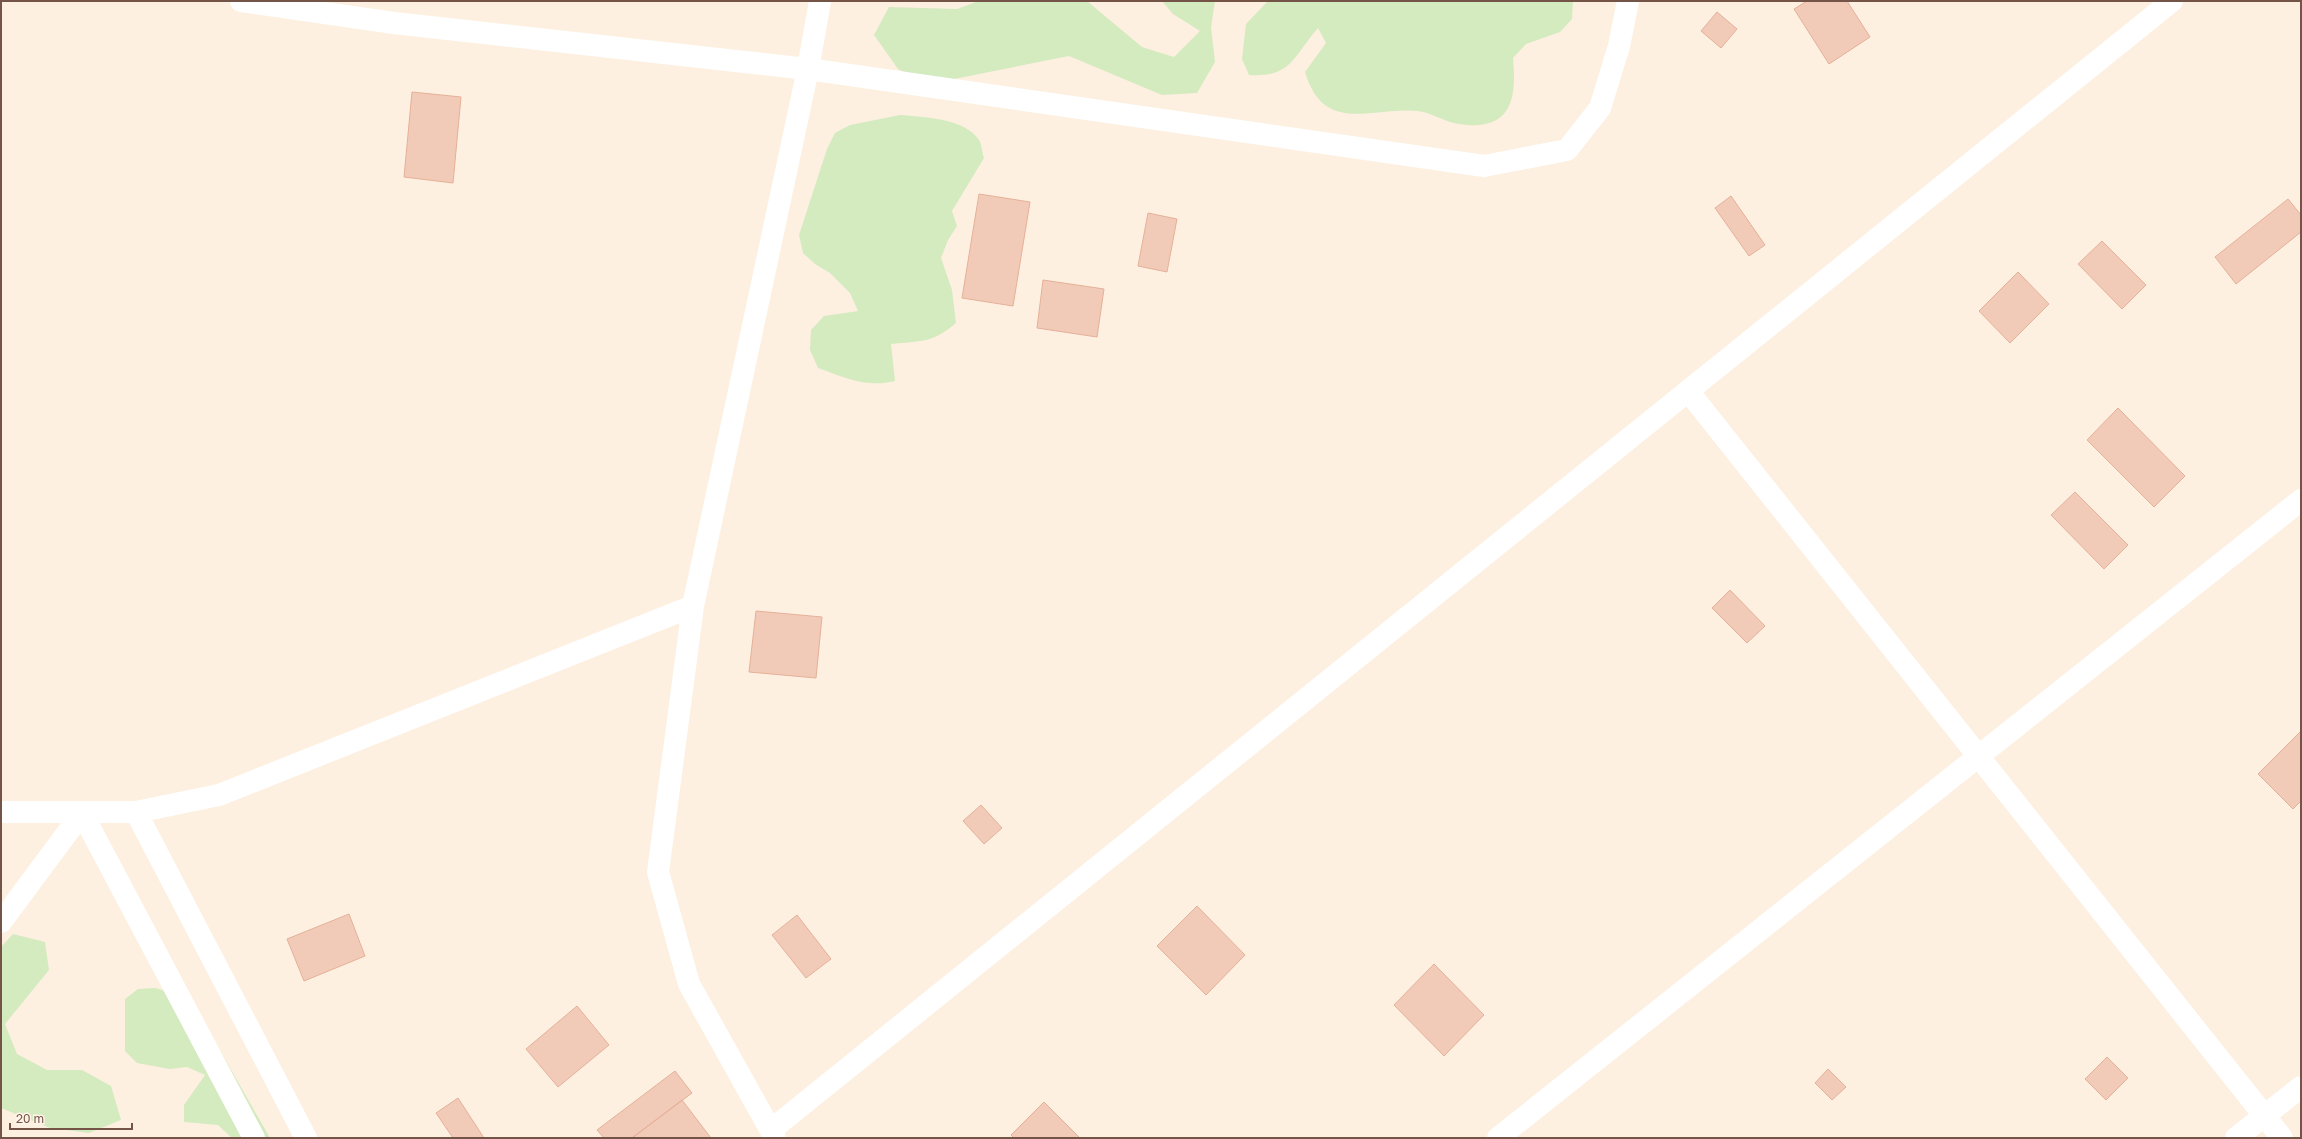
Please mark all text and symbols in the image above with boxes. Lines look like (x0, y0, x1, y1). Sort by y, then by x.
scale bar (10, 1105, 132, 1131)
text: 20 m (16, 1111, 44, 1126)

